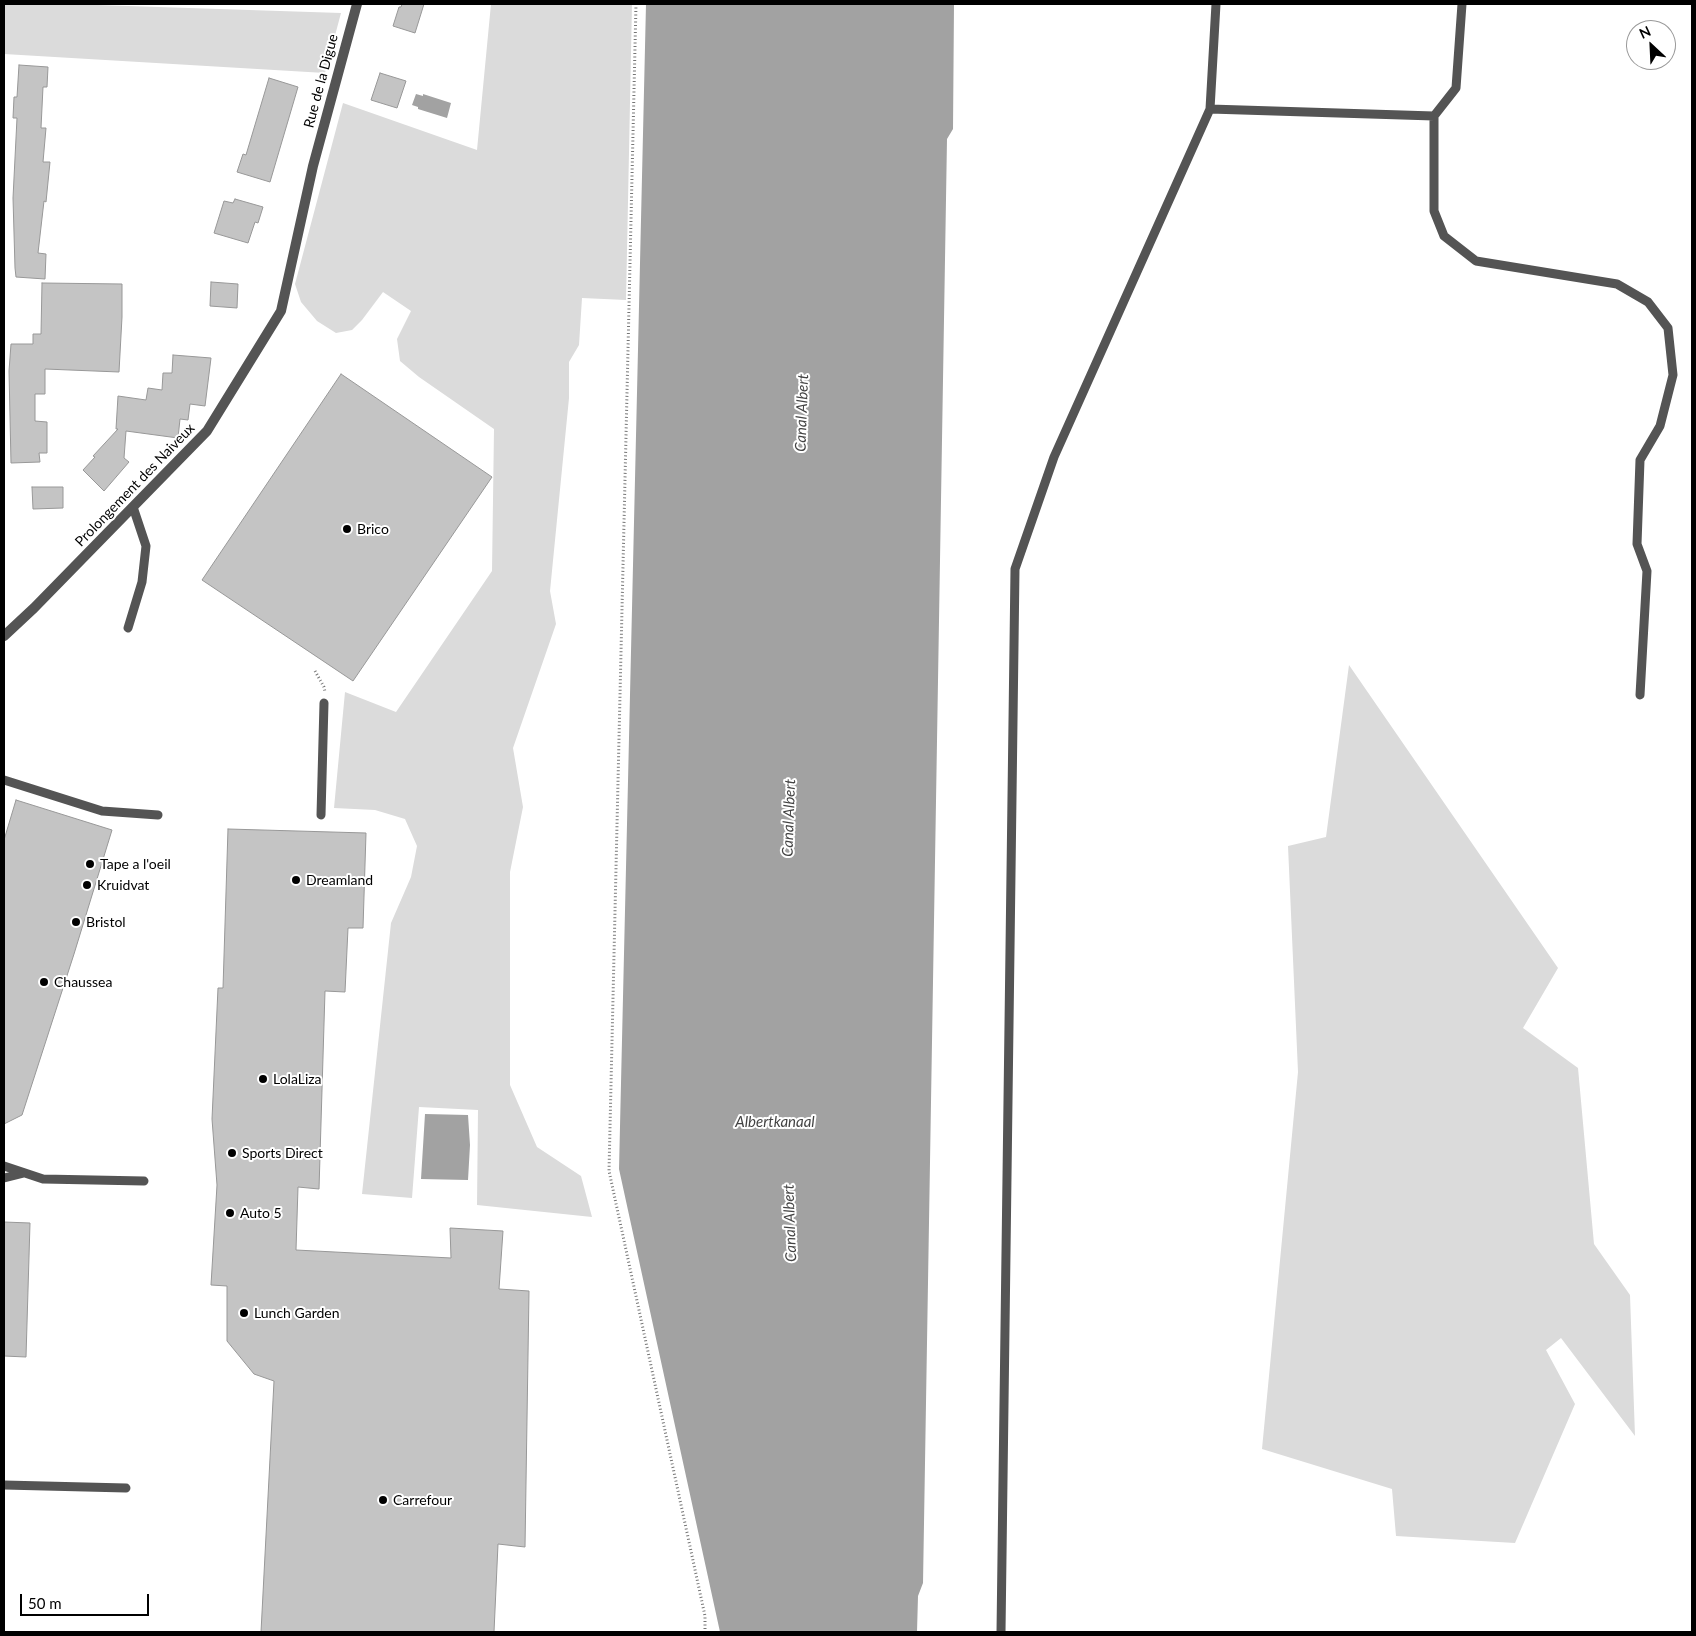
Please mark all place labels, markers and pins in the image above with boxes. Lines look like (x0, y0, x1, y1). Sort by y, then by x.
place label: Brico (357, 521, 389, 537)
marker: Brico (341, 523, 353, 535)
place label: Tape a l'oeil (100, 856, 171, 872)
marker: Tape a l'oeil (84, 858, 96, 870)
place label: Dreamland (306, 872, 373, 888)
marker: Dreamland (290, 874, 302, 886)
place label: Kruidvat (97, 877, 149, 893)
marker: Kruidvat (81, 879, 93, 891)
place label: Bristol (86, 914, 126, 930)
marker: Bristol (70, 916, 82, 928)
place label: Chaussea (54, 974, 112, 990)
marker: Chaussea (38, 976, 50, 988)
place label: LolaLiza (273, 1071, 322, 1087)
marker: LolaLiza (257, 1073, 269, 1085)
place label: Sports Direct (242, 1145, 323, 1161)
marker: Sports Direct (226, 1147, 238, 1159)
place label: Auto 5 (240, 1205, 282, 1221)
marker: Auto 5 (224, 1207, 236, 1219)
place label: Lunch Garden (254, 1305, 339, 1321)
marker: Lunch Garden (238, 1307, 250, 1319)
place label: Carrefour (393, 1492, 452, 1508)
marker: Carrefour (377, 1494, 389, 1506)

